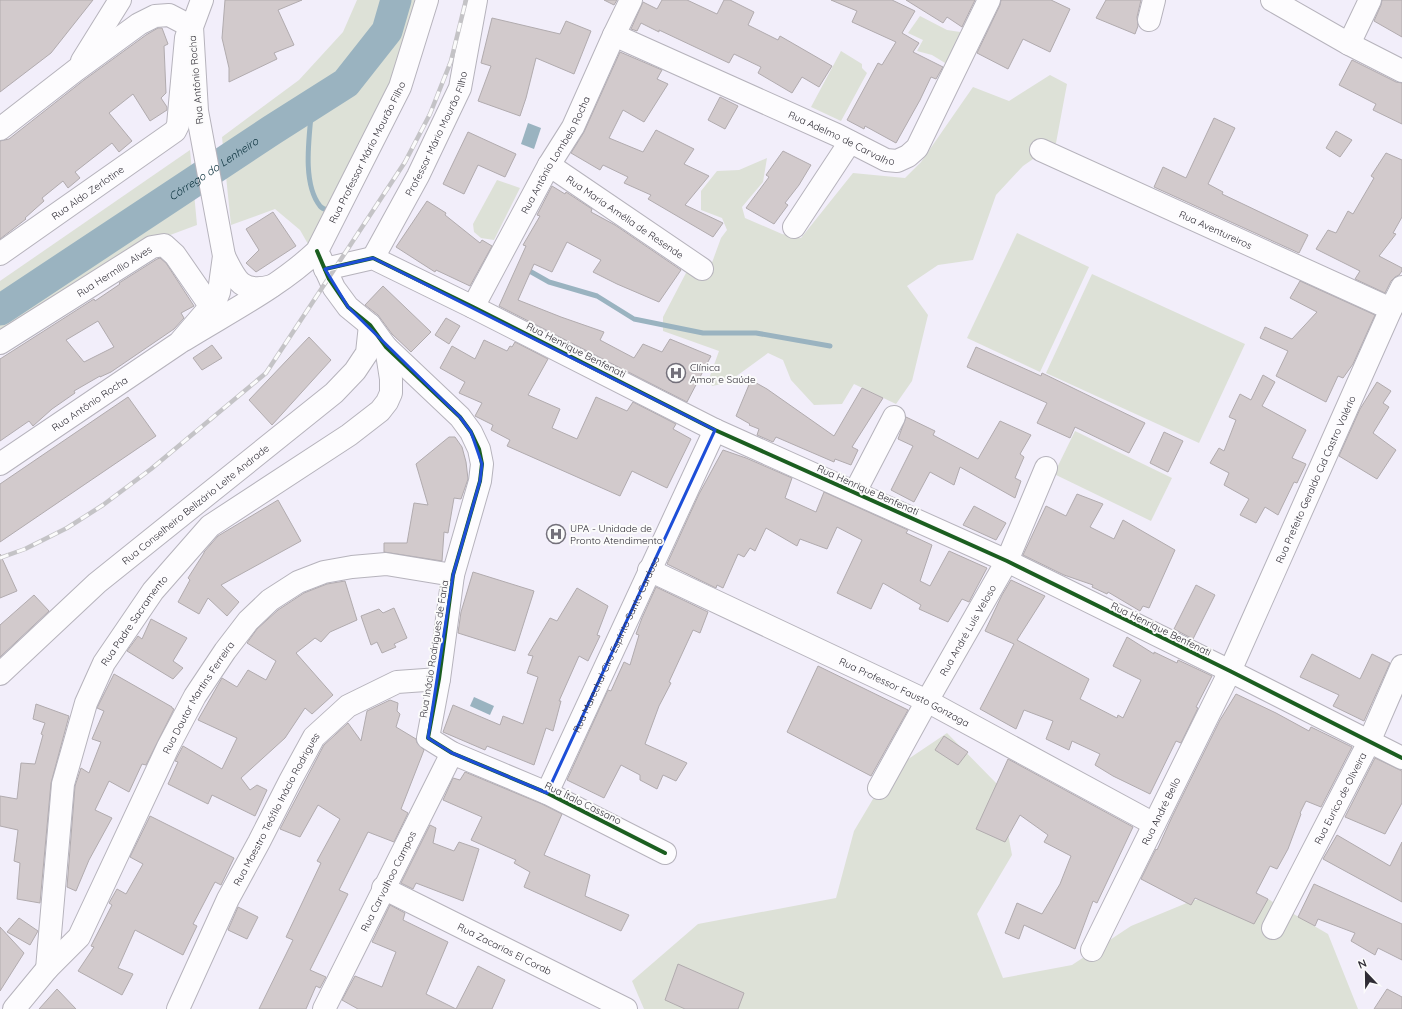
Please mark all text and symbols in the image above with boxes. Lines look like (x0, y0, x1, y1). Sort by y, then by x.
street label: Rua Antônio Rocha (186, 35, 206, 125)
street label: Professor Mário Mourão Filho (402, 70, 469, 198)
street label: Rua Professor Mário Mourão Filho (326, 80, 408, 225)
street label: Rua Antônio Lombelo Rocha (518, 94, 592, 216)
street label: Rua Adelmo de Carvalho (786, 108, 895, 167)
water label: Córrego do Lenheiro (166, 133, 262, 203)
street label: Rua Aldo Zerlotine (49, 162, 127, 222)
street label: Rua Maria Amélia de Resende (564, 172, 687, 261)
street label: Rua Aventureiros (1177, 207, 1255, 252)
street label: Rua Hermílio Alves (74, 242, 154, 299)
street label: Rua Henrique Benfenati (524, 319, 628, 381)
place label: Clínica Amor e Saúde (690, 361, 756, 386)
hospital icon: Clínica Amor e Saúde (665, 362, 687, 384)
street label: Rua Antônio Rocha (49, 373, 130, 434)
street label: Rua Prefeito Geraldo Cid Castro Valério (1272, 394, 1358, 565)
street label: Rua Conselheiro Belizário Leite Andrade (119, 441, 272, 567)
street label: Rua Henrique Benfenati (815, 462, 921, 518)
place label: UPA - Unidade de Pronto Atendimento (570, 522, 663, 547)
hospital icon: UPA - Unidade de Pronto Atendimento (545, 523, 567, 545)
street label: Rua Marechal Ciro Espírito Santo Cardoso (569, 554, 662, 735)
street label: Rua Padre Sacramento (98, 572, 170, 668)
street label: Rua Inácio Rodrigues de Faria (417, 579, 451, 719)
street label: Rua André Luís Veloso (936, 582, 999, 678)
street label: Rua Henrique Benfenati (1109, 599, 1213, 659)
street label: Rua Doutor Martins Ferreira (159, 638, 237, 756)
street label: Rua Professor Fausto Gonzaga (837, 654, 972, 729)
street label: Rua Maestro Teófilo Inácio Rodrigues (230, 729, 322, 888)
street label: Rua Eurico de Oliveira (1311, 750, 1369, 846)
street label: Rua André Bello (1138, 775, 1183, 847)
street label: Rua Ítalo Cassano (542, 779, 624, 827)
street label: Rua Carvalhoo Campos (357, 828, 419, 934)
street label: Rua Zacarias El Corab (455, 920, 554, 978)
north arrow (1346, 953, 1386, 993)
text: N (1356, 956, 1369, 972)

